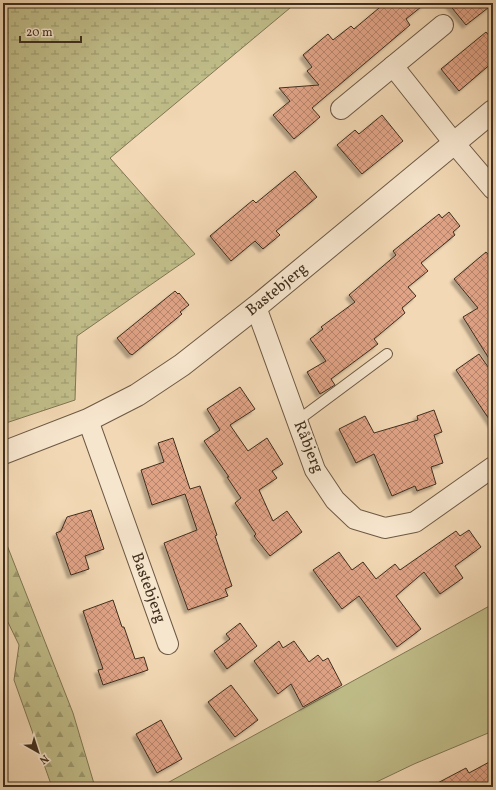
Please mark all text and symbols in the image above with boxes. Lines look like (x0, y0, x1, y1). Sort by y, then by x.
scale bar (20, 18, 81, 44)
text: 20 m (26, 25, 53, 41)
street label: Bastebjerg (241, 258, 313, 322)
street label: Råbjerg (288, 418, 328, 476)
street label: Bastebjerg (125, 550, 171, 626)
north arrow (18, 732, 58, 772)
text: N (36, 750, 51, 767)

